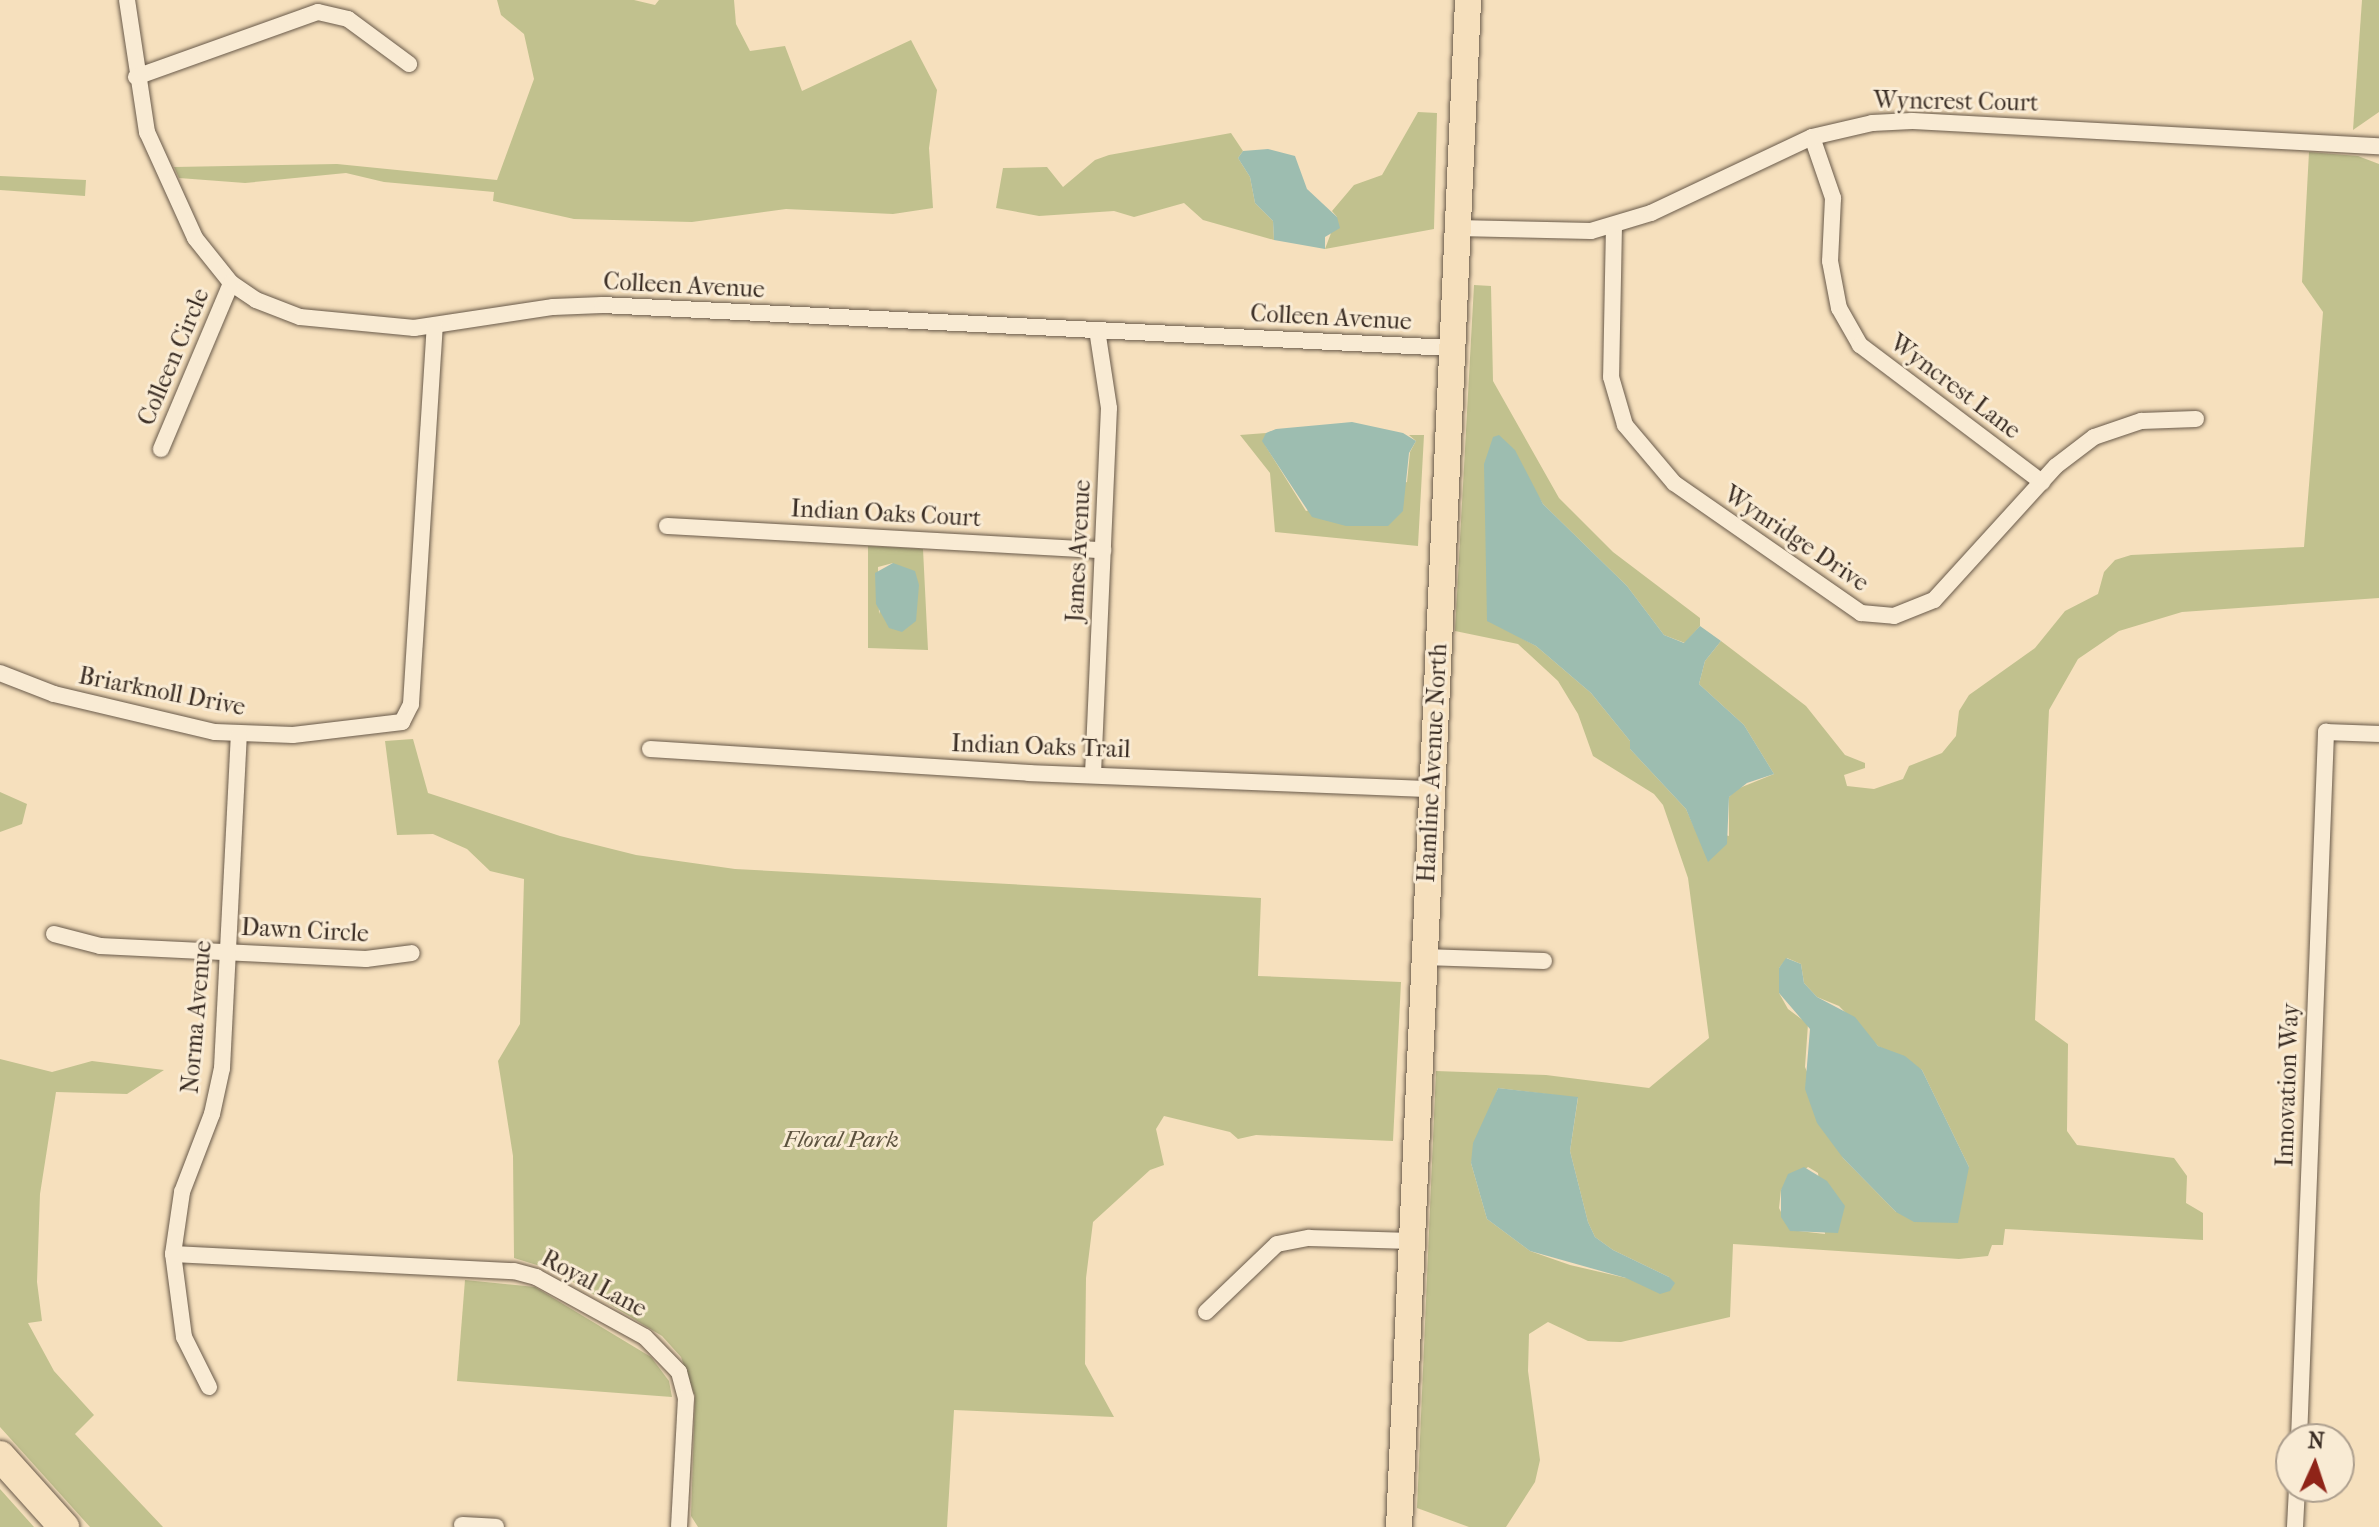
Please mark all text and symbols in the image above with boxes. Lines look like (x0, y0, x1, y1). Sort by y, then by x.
street label: Wyncrest Court (1873, 86, 2039, 118)
street label: Colleen Avenue (603, 267, 765, 305)
street label: Colleen Circle (132, 284, 216, 430)
street label: Colleen Avenue (1250, 299, 1412, 337)
street label: Wyncrest Lane (1884, 329, 2026, 445)
street label: James Avenue (1061, 479, 1097, 623)
street label: Wynridge Drive (1718, 480, 1874, 598)
street label: Indian Oaks Court (790, 495, 982, 533)
street label: Hamline Avenue North (1412, 643, 1454, 883)
street label: Briarknoll Drive (76, 662, 248, 722)
street label: Indian Oaks Trail (951, 729, 1131, 765)
street label: Dawn Circle (240, 913, 370, 949)
street label: Norma Avenue (176, 939, 218, 1095)
street label: Innovation Way (2271, 1003, 2305, 1167)
park label: Floral Park (783, 1126, 899, 1154)
street label: Royal Lane (536, 1244, 652, 1324)
north arrow (2275, 1423, 2355, 1503)
text: N (2307, 1428, 2325, 1454)

